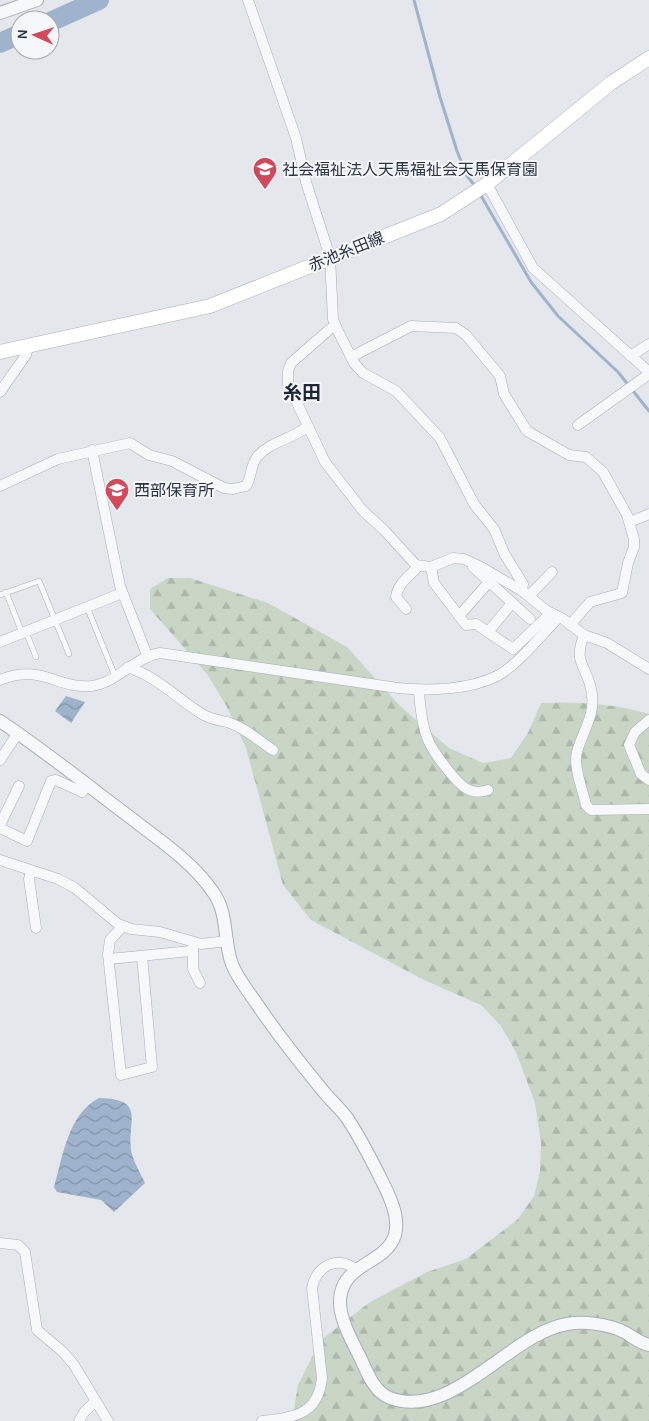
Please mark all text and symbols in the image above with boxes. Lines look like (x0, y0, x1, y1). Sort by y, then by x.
north arrow (10, 10, 60, 60)
text: N (14, 29, 31, 40)
school or university icon: 社会福祉法人天馬福祉会天馬保育園 (252, 156, 278, 190)
place label: 社会福祉法人天馬福祉会天馬保育園 (282, 160, 538, 179)
street label: 赤池糸田線 (306, 228, 387, 275)
district label: 糸田 (283, 382, 321, 404)
school or university icon: 西部保育所 (104, 477, 130, 511)
place label: 西部保育所 (134, 481, 214, 500)

